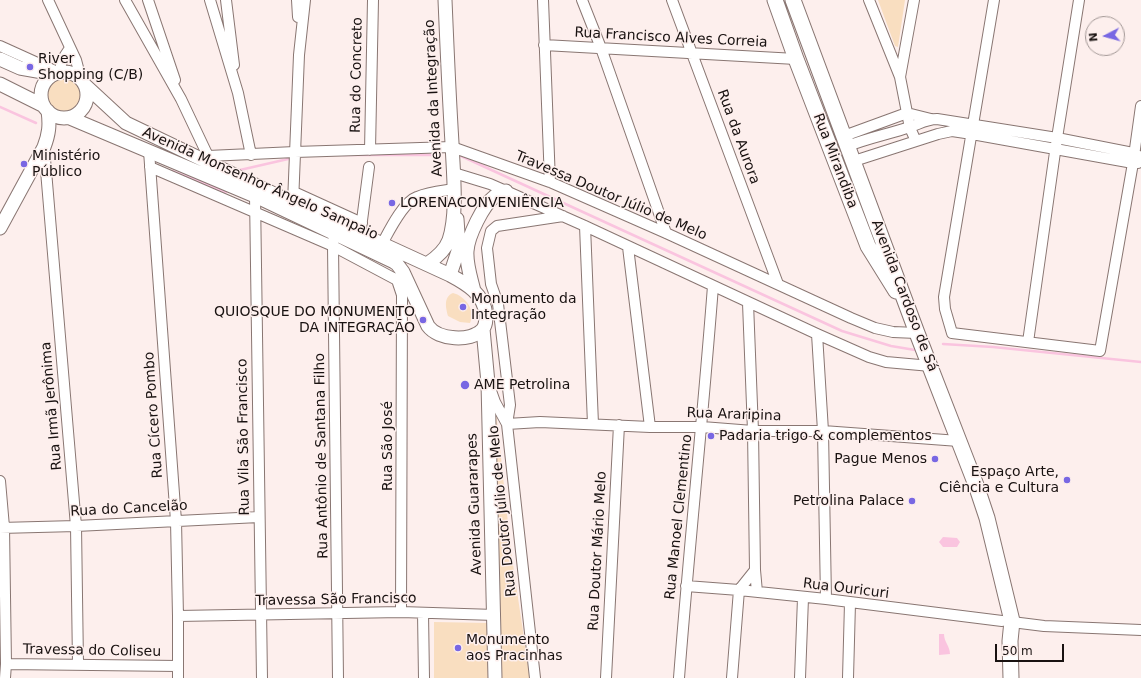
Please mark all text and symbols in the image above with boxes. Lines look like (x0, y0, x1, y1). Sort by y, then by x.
north arrow (1085, 16, 1125, 56)
street label: Rua do Concreto (348, 17, 366, 133)
street label: Avenida da Integração (421, 19, 447, 177)
street label: Rua Francisco Alves Correia (574, 25, 768, 51)
text: N (1087, 32, 1101, 42)
place label: River Shopping (C/B) (38, 51, 143, 84)
marker: River Shopping (C/B) (25, 62, 35, 72)
street label: Rua da Aurora (713, 87, 763, 187)
street label: Rua Mirandiba (809, 111, 861, 211)
street label: Avenida Monsenhor Ângelo Sampaio (140, 124, 380, 244)
place label: Ministério Público (32, 148, 100, 180)
street label: Travessa Doutor Júlio de Melo (513, 148, 709, 244)
marker: Ministério Público (19, 159, 29, 169)
place label: LORENACONVENIÊNCIA (400, 195, 564, 211)
marker: LORENACONVENIÊNCIA (387, 198, 397, 208)
street label: Avenida Cardoso de Sá (867, 218, 941, 374)
place label: Monumento da Integração (471, 291, 576, 324)
marker: Monumento da Integração (458, 302, 468, 312)
place label: QUIOSQUE DO MONUMENTO DA INTEGRAÇÃO (214, 304, 415, 336)
marker: QUIOSQUE DO MONUMENTO DA INTEGRAÇÃO (418, 315, 428, 325)
street label: Rua Irmã Jerônima (38, 341, 66, 471)
street label: Rua Cícero Pombo (141, 351, 167, 479)
street label: Rua Antônio de Santana Filho (312, 353, 332, 559)
street label: Rua Vila São Francisco (234, 358, 254, 516)
place label: AME Petrolina (474, 377, 570, 393)
marker: AME Petrolina (459, 379, 471, 391)
street label: Rua São José (380, 401, 396, 491)
street label: Rua Araripina (686, 405, 782, 425)
street label: Rua Doutor Júlio de Melo (486, 424, 520, 598)
place label: Padaria trigo & complementos (719, 428, 932, 444)
marker: Padaria trigo & complementos (706, 431, 716, 441)
street label: Avenida Guararapes (464, 433, 486, 575)
street label: Rua Manoel Clementino (662, 433, 696, 601)
place label: Pague Menos (834, 451, 927, 467)
marker: Pague Menos (930, 454, 940, 464)
place label: Espaço Arte, Ciência e Cultura (939, 464, 1059, 496)
street label: Rua Doutor Mário Melo (585, 471, 611, 631)
marker: Espaço Arte, Ciência e Cultura (1062, 475, 1072, 485)
place label: Petrolina Palace (793, 493, 904, 509)
marker: Petrolina Palace (907, 496, 917, 506)
street label: Rua do Cancelão (70, 498, 188, 520)
street label: Rua Ouricuri (802, 575, 890, 603)
street label: Travessa São Francisco (255, 590, 417, 610)
place label: Monumento aos Pracinhas (466, 632, 563, 664)
scale bar (997, 636, 1066, 662)
street label: Travessa do Coliseu (23, 641, 161, 661)
marker: Monumento aos Pracinhas (453, 643, 463, 653)
text: 50 m (1002, 644, 1033, 658)

